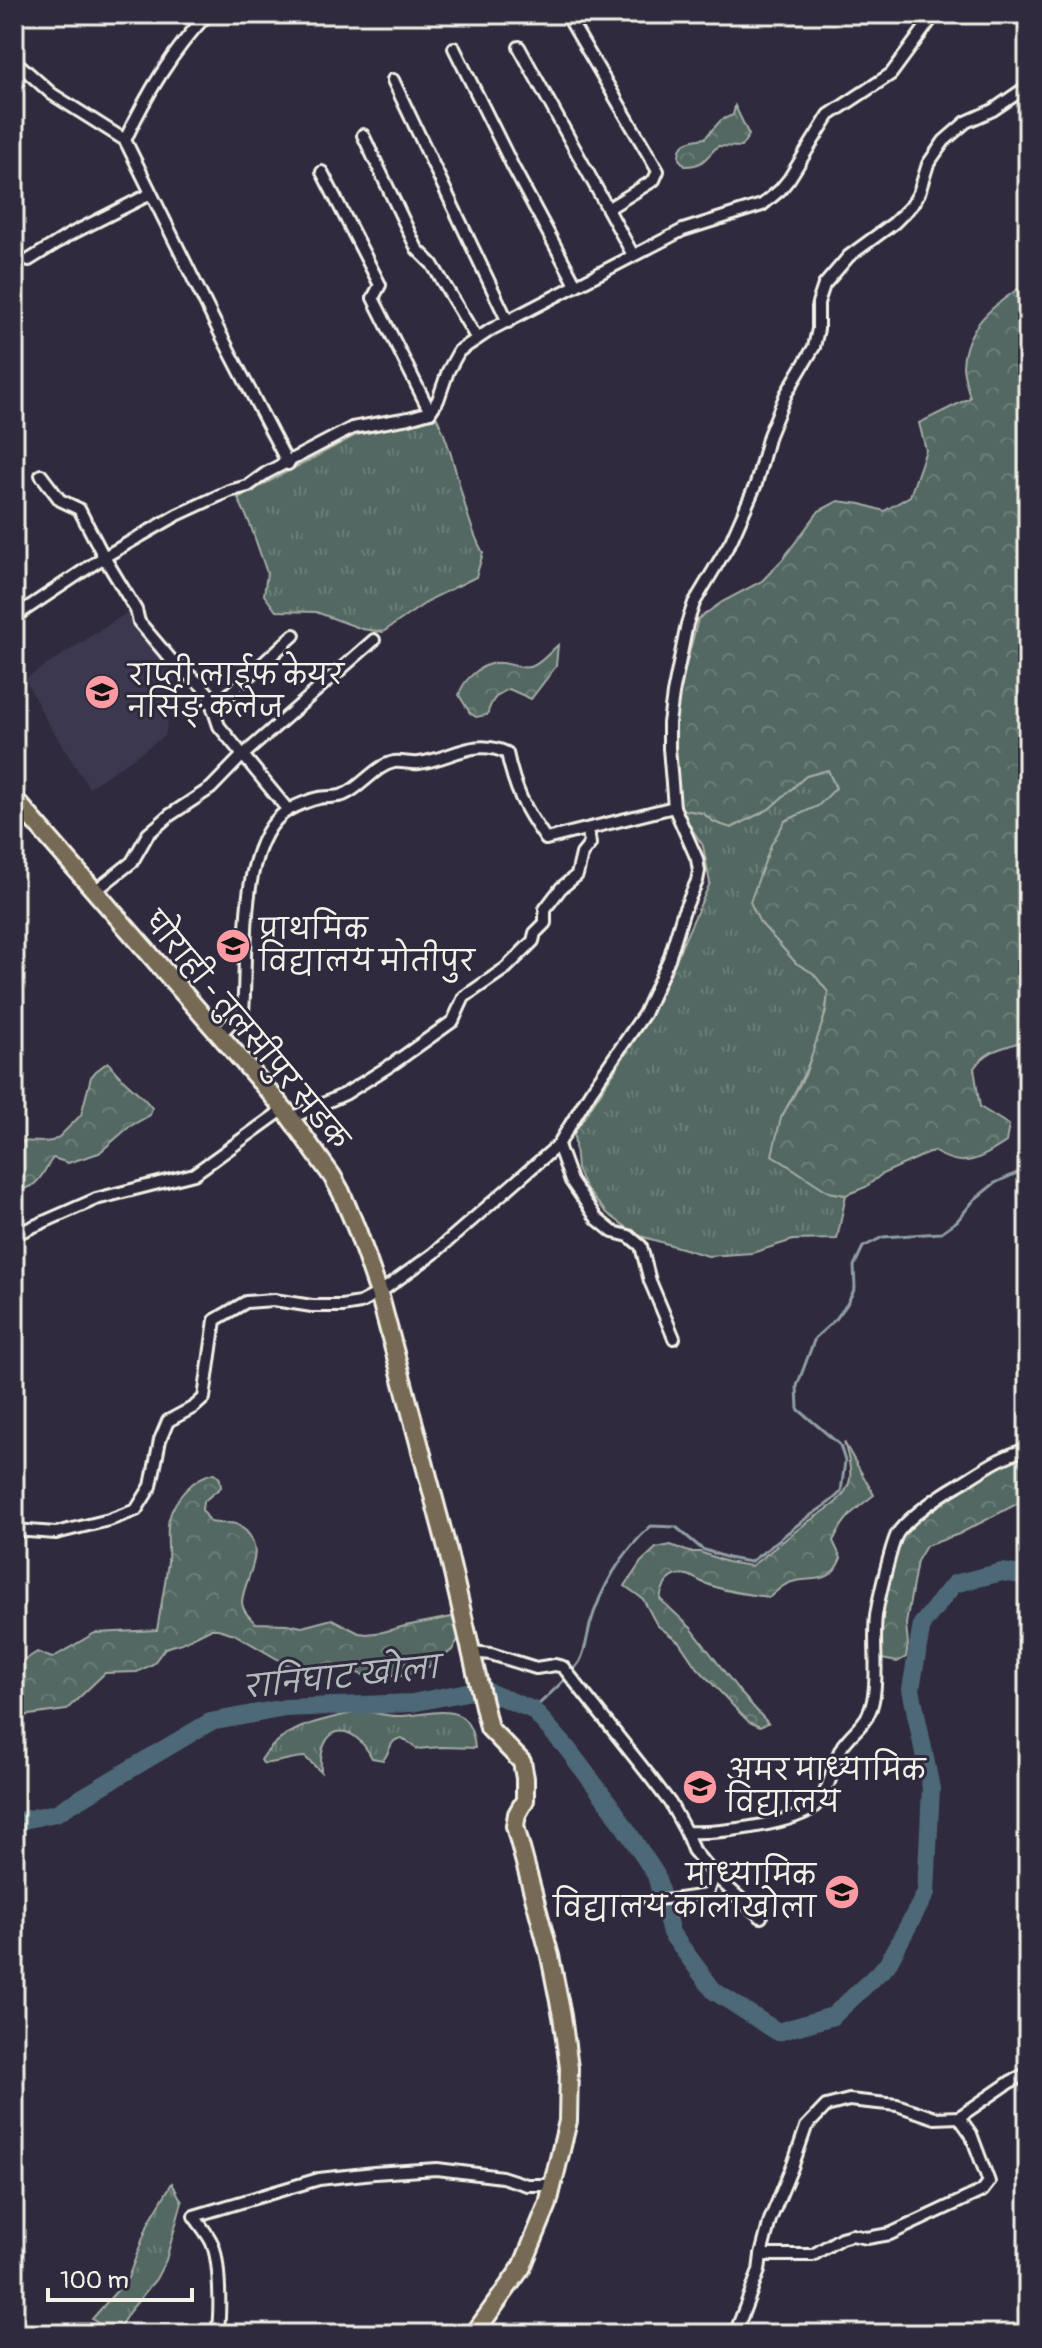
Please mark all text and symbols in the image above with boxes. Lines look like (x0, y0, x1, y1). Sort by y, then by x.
place label: राप्ती लाईफ केयर नर्सिङ् कलेज (126, 651, 346, 728)
school or university icon: राप्ती लाईफ केयर नर्सिङ् कलेज (83, 673, 121, 711)
street label: घोराही - तुलसीपुर सडक (133, 899, 362, 1160)
place label: प्राथमिक विद्यालय मोतीपुर (257, 907, 477, 983)
school or university icon: प्राथमिक विद्यालय मोतीपुर (214, 927, 252, 965)
water label: रानिघाट खोला (241, 1643, 448, 1707)
place label: अमर माध्यामिक विद्यालय (724, 1748, 927, 1821)
school or university icon: अमर माध्यामिक विद्यालय (681, 1768, 719, 1806)
place label: माध्यामिक विद्यालय कालाखोला (551, 1853, 817, 1926)
school or university icon: माध्यामिक विद्यालय कालाखोला (823, 1873, 861, 1911)
scale bar (48, 2252, 192, 2302)
text: 100 m (60, 2266, 129, 2295)

